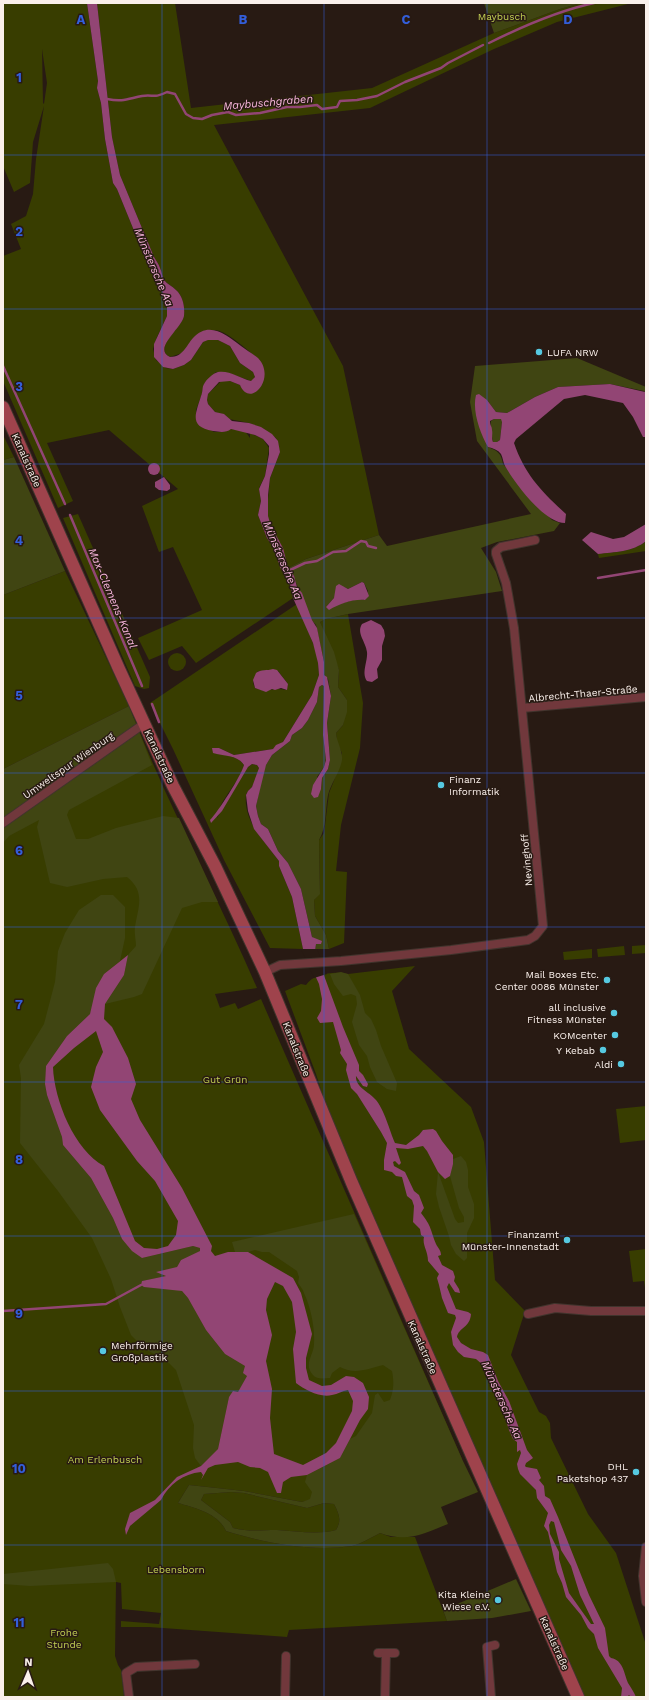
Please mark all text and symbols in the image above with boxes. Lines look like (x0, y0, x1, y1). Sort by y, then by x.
park label: Maybusch (478, 11, 526, 22)
text: A (77, 12, 86, 27)
text: B (239, 12, 248, 27)
text: C (402, 12, 411, 27)
text: D (563, 12, 573, 27)
text: 1 (16, 70, 22, 85)
water label: Maybuschgraben (223, 92, 313, 113)
text: 2 (15, 224, 23, 239)
water label: Münstersche Aa (131, 226, 176, 309)
marker: LUFA NRW (534, 347, 544, 357)
place label: LUFA NRW (547, 347, 599, 358)
text: 3 (15, 379, 23, 394)
street label: Kanalstraße (10, 431, 43, 489)
water label: Münstersche Aa (260, 519, 305, 602)
text: 4 (15, 533, 24, 548)
water label: Max-Clemens-Kanal (85, 546, 140, 651)
street label: Albrecht-Thaer-Straße (528, 683, 638, 704)
text: 5 (15, 688, 23, 703)
street label: Kanalstraße (142, 728, 177, 785)
street label: Umweltspur Wienburg (21, 730, 116, 801)
place label: Finanz Informatik (449, 774, 500, 797)
marker: Finanz Informatik (436, 780, 446, 790)
street label: Nevinghoff (519, 833, 534, 886)
text: 6 (15, 843, 23, 858)
place label: Mail Boxes Etc. Center 0086 Münster (495, 969, 599, 992)
marker: Mail Boxes Etc. Center 0086 Münster (602, 975, 612, 985)
text: 7 (15, 997, 23, 1012)
place label: all inclusive Fitness Münster (527, 1002, 606, 1025)
marker: all inclusive Fitness Münster (609, 1008, 619, 1018)
street label: Kanalstraße (281, 1020, 313, 1078)
place label: KOMcenter (553, 1030, 607, 1041)
marker: KOMcenter (610, 1030, 620, 1040)
place label: Y Kebab (556, 1045, 595, 1056)
marker: Y Kebab (598, 1045, 608, 1055)
place label: Aldi (594, 1059, 613, 1070)
marker: Aldi (616, 1059, 626, 1069)
park label: Gut Grün (203, 1074, 247, 1085)
text: 8 (15, 1152, 23, 1167)
place label: Finanzamt Münster-Innenstadt (462, 1229, 560, 1252)
marker: Finanzamt Münster-Innenstadt (562, 1235, 572, 1245)
text: 9 (15, 1306, 23, 1321)
street label: Kanalstraße (406, 1318, 439, 1376)
place label: Mehrförmige Großplastik (111, 1340, 173, 1363)
marker: Mehrförmige Großplastik (98, 1346, 108, 1356)
water label: Münstersche Aa (479, 1359, 525, 1441)
park label: Am Erlenbusch (68, 1454, 142, 1465)
text: 10 (12, 1461, 26, 1476)
place label: DHL Paketshop 437 (557, 1461, 628, 1484)
marker: DHL Paketshop 437 (631, 1467, 641, 1477)
park label: Lebensborn (147, 1564, 205, 1575)
place label: Kita Kleine Wiese e.V. (438, 1589, 490, 1612)
marker: Kita Kleine Wiese e.V. (493, 1595, 503, 1605)
street label: Kanalstraße (538, 1614, 571, 1672)
text: 11 (13, 1615, 25, 1630)
park label: Frohe Stunde (47, 1627, 82, 1650)
north arrow (8, 1652, 48, 1692)
text: N (24, 1656, 33, 1669)

